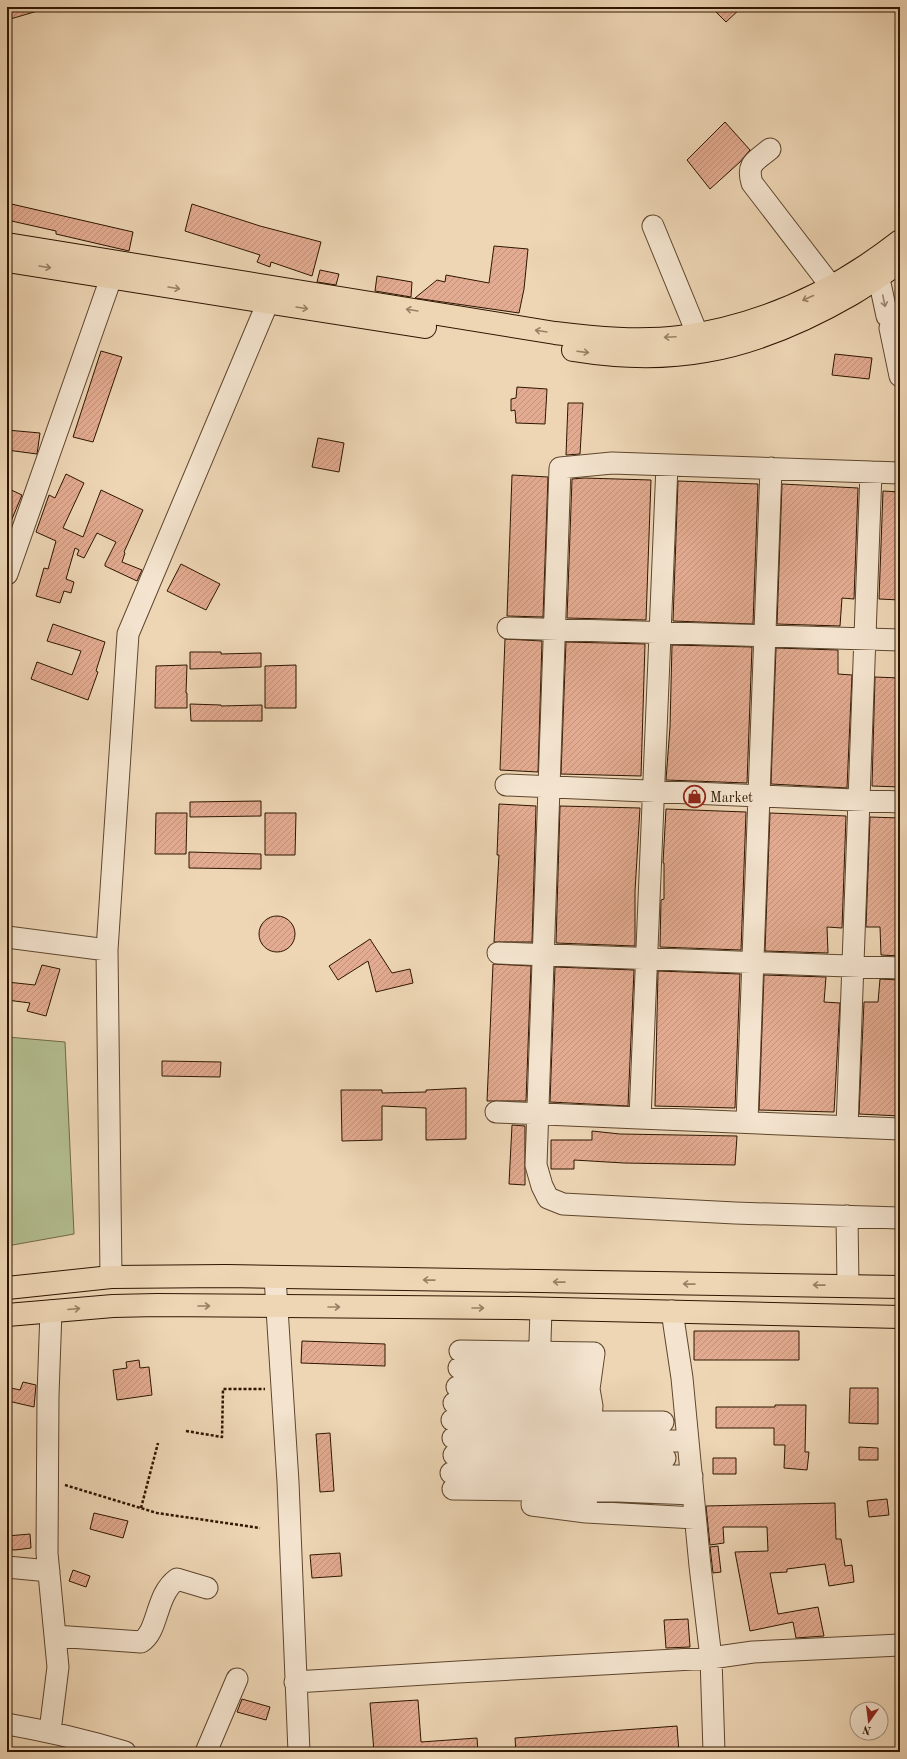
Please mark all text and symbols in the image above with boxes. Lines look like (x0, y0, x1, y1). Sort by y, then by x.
one-way arrow (39, 263, 52, 271)
one-way arrow (167, 284, 180, 292)
one-way arrow (880, 294, 888, 307)
one-way arrow (802, 295, 814, 303)
one-way arrow (295, 304, 308, 312)
one-way arrow (406, 306, 419, 314)
one-way arrow (535, 327, 548, 335)
one-way arrow (664, 334, 677, 341)
one-way arrow (576, 348, 589, 355)
shop icon: Market (682, 784, 708, 810)
place label: Market (710, 791, 753, 805)
one-way arrow (423, 1276, 436, 1284)
one-way arrow (553, 1278, 566, 1286)
one-way arrow (683, 1280, 696, 1288)
one-way arrow (813, 1282, 826, 1289)
one-way arrow (197, 1302, 210, 1310)
one-way arrow (327, 1303, 340, 1310)
one-way arrow (471, 1304, 484, 1312)
one-way arrow (67, 1306, 80, 1313)
north arrow (849, 1701, 889, 1741)
text: N (861, 1723, 872, 1736)

